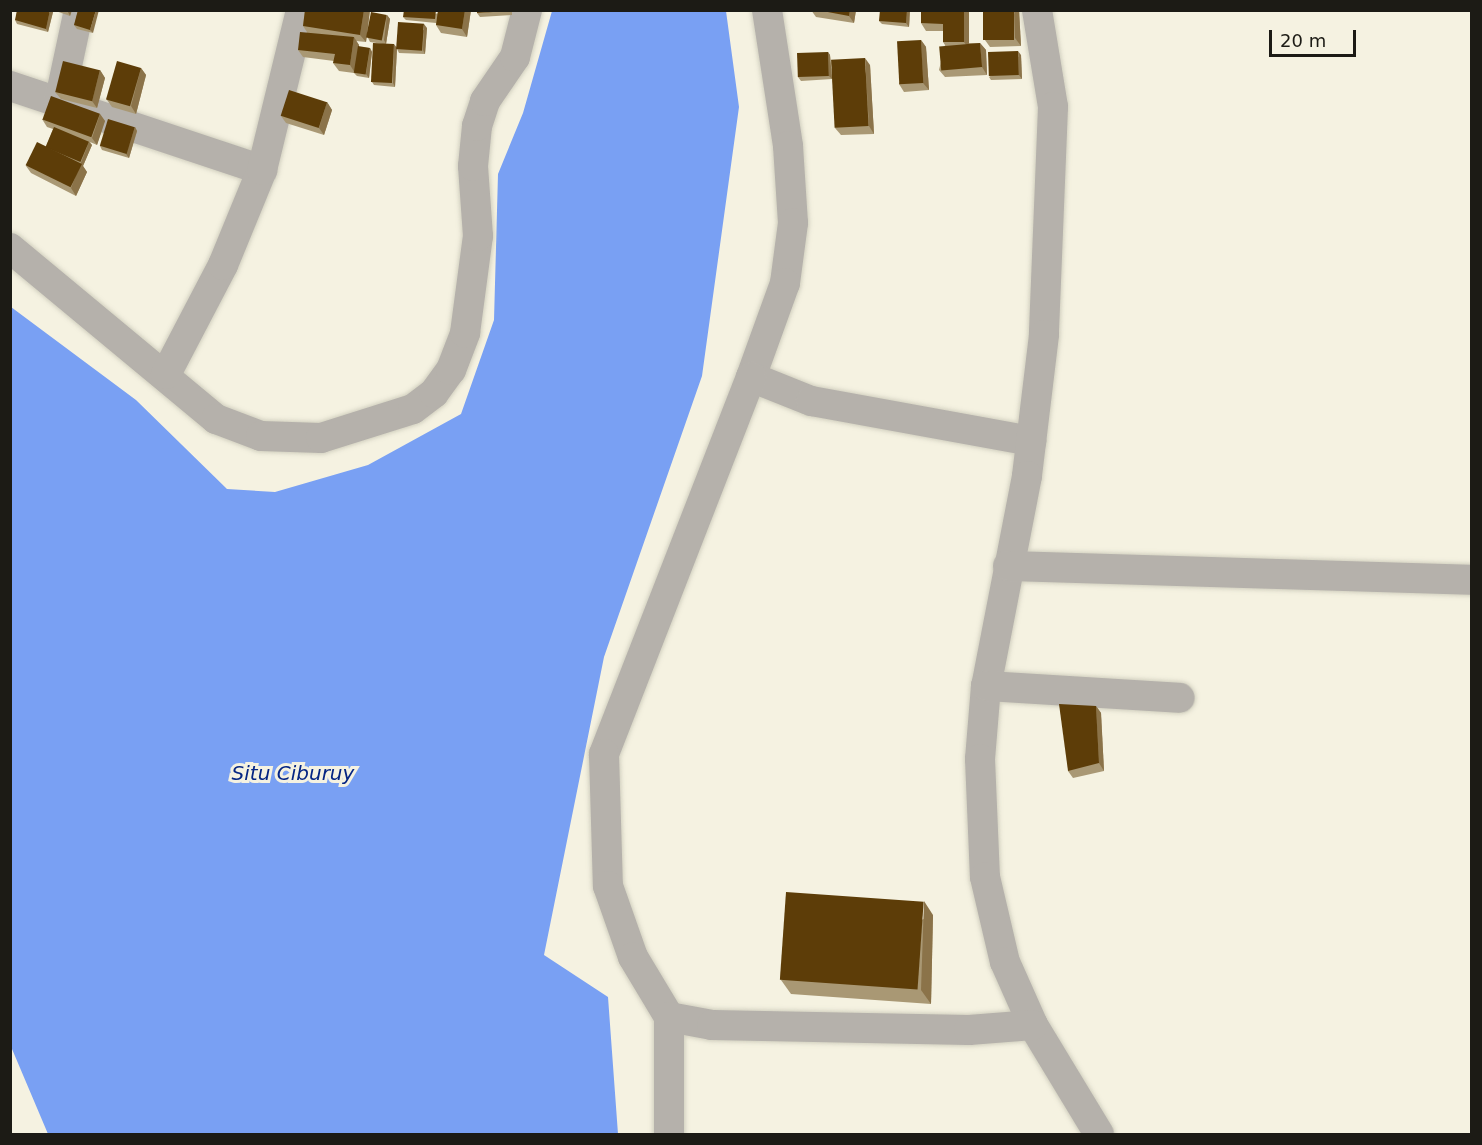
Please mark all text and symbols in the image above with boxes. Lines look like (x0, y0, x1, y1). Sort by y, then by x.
scale bar (1272, 18, 1359, 56)
text: 20 m (1280, 30, 1326, 51)
water label: Situ Ciburuy (232, 761, 354, 785)

